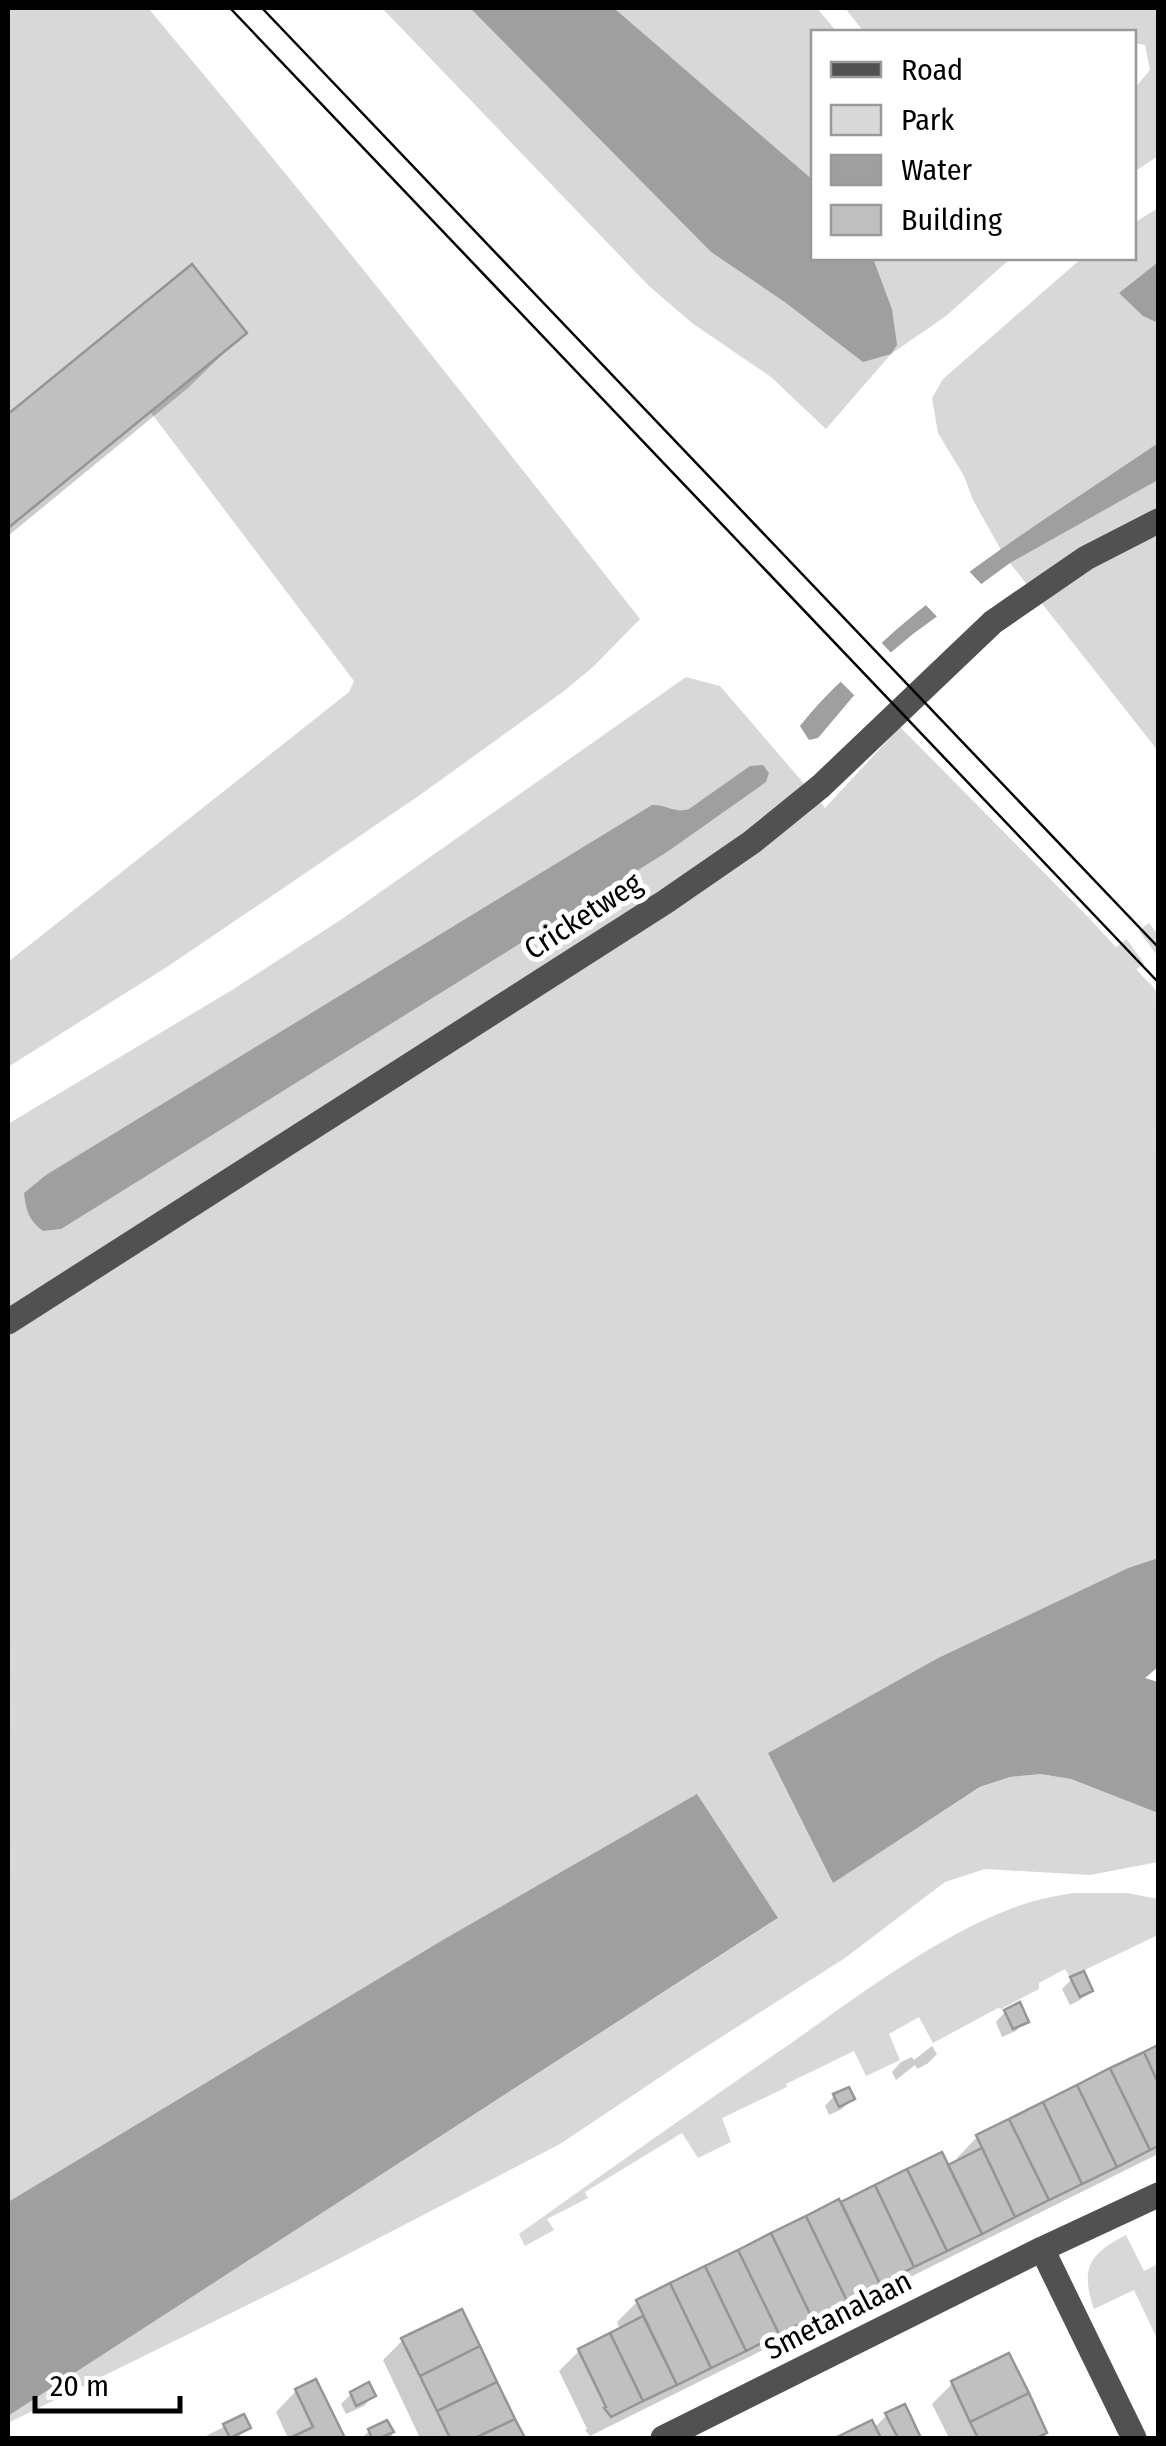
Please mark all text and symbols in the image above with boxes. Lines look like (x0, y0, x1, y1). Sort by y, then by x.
legend (811, 30, 1136, 260)
text: Road (901, 52, 963, 88)
text: Park (901, 102, 954, 138)
text: Water (901, 152, 972, 188)
text: Building (901, 202, 1003, 238)
street label: Cricketweg (518, 864, 649, 967)
street label: Smetanalaan (758, 2263, 918, 2367)
scale bar (35, 2351, 180, 2413)
text: 20 m (50, 2368, 109, 2404)

